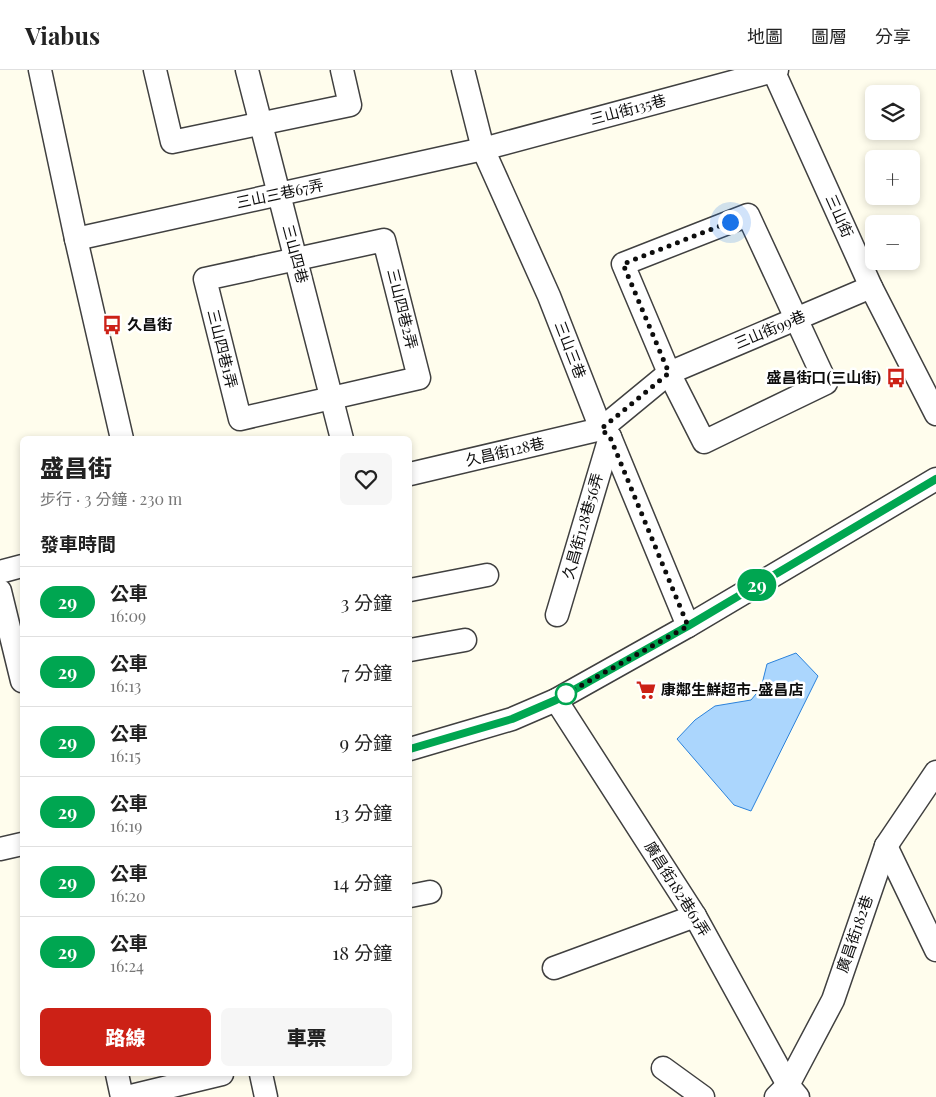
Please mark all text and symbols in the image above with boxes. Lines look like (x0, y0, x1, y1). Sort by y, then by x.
text: Viabus (25, 19, 100, 51)
text: 地圖 (747, 24, 783, 48)
text: 圖層 (811, 24, 847, 48)
text: 分享 (875, 24, 911, 48)
map controls (865, 85, 920, 270)
button: layers (865, 85, 920, 140)
street label: 三山街135巷 (587, 89, 668, 129)
button: + (865, 150, 920, 205)
street label: 三山三巷67弄 (234, 174, 325, 212)
street label: 三山街 (822, 191, 858, 240)
your location (718, 210, 743, 235)
button: − (865, 215, 920, 270)
street label: 三山四巷 (279, 222, 313, 285)
street label: 三山四巷2弄 (383, 266, 423, 351)
street label: 三山街99巷 (731, 305, 808, 353)
street label: 三山四巷1弄 (204, 307, 242, 390)
bus stop icon: 久昌街 (101, 314, 123, 336)
place label: 久昌街 (127, 314, 172, 334)
street label: 三山三巷 (551, 318, 591, 381)
place label: 盛昌街口(三山街) (766, 367, 881, 387)
bus stop icon: 盛昌街口(三山街) (885, 367, 907, 389)
street label: 久昌街128巷 (463, 432, 546, 470)
text: 盛昌街 (40, 451, 112, 483)
button: heart (340, 453, 392, 505)
street label: 久昌街128巷56弄 (557, 470, 607, 581)
text: 步行 · 3 分鐘 · 230 m (40, 488, 182, 509)
text: 發車時間 (40, 530, 116, 556)
line badge: 29 (734, 569, 780, 601)
text: 29 (747, 573, 767, 597)
text: 公車 (110, 579, 148, 605)
text: 3 分鐘 (341, 589, 392, 615)
text: 29 (58, 590, 77, 614)
text: 16:09 (110, 605, 146, 626)
text: 公車 (110, 649, 148, 675)
text: 7 分鐘 (342, 659, 392, 685)
text: 29 (58, 660, 77, 684)
text: 16:13 (110, 675, 141, 696)
supermarket icon: 康鄰生鮮超市-盛昌店 (635, 679, 657, 701)
place label: 康鄰生鮮超市-盛昌店 (661, 679, 803, 699)
unlabelled marker (555, 683, 577, 705)
text: 公車 (110, 719, 148, 745)
text: 9 分鐘 (340, 729, 392, 755)
text: 29 (58, 730, 77, 754)
text: 16:15 (110, 745, 141, 766)
text: 公車 (110, 789, 148, 815)
text: 13 分鐘 (334, 799, 392, 825)
text: 29 (58, 800, 77, 824)
text: 16:19 (110, 815, 143, 836)
street label: 廣昌街182巷61弄 (641, 837, 715, 940)
text: 公車 (110, 859, 148, 885)
text: 14 分鐘 (333, 869, 392, 895)
text: 29 (58, 870, 77, 894)
text: 16:20 (110, 885, 146, 906)
street label: 廣昌街182巷 (831, 892, 877, 975)
text: 公車 (110, 929, 148, 955)
text: 18 分鐘 (332, 939, 392, 965)
text: 29 (58, 940, 77, 964)
text: 16:24 (110, 955, 144, 976)
button: 路線 (40, 1008, 211, 1066)
button: 車票 (221, 1008, 392, 1066)

